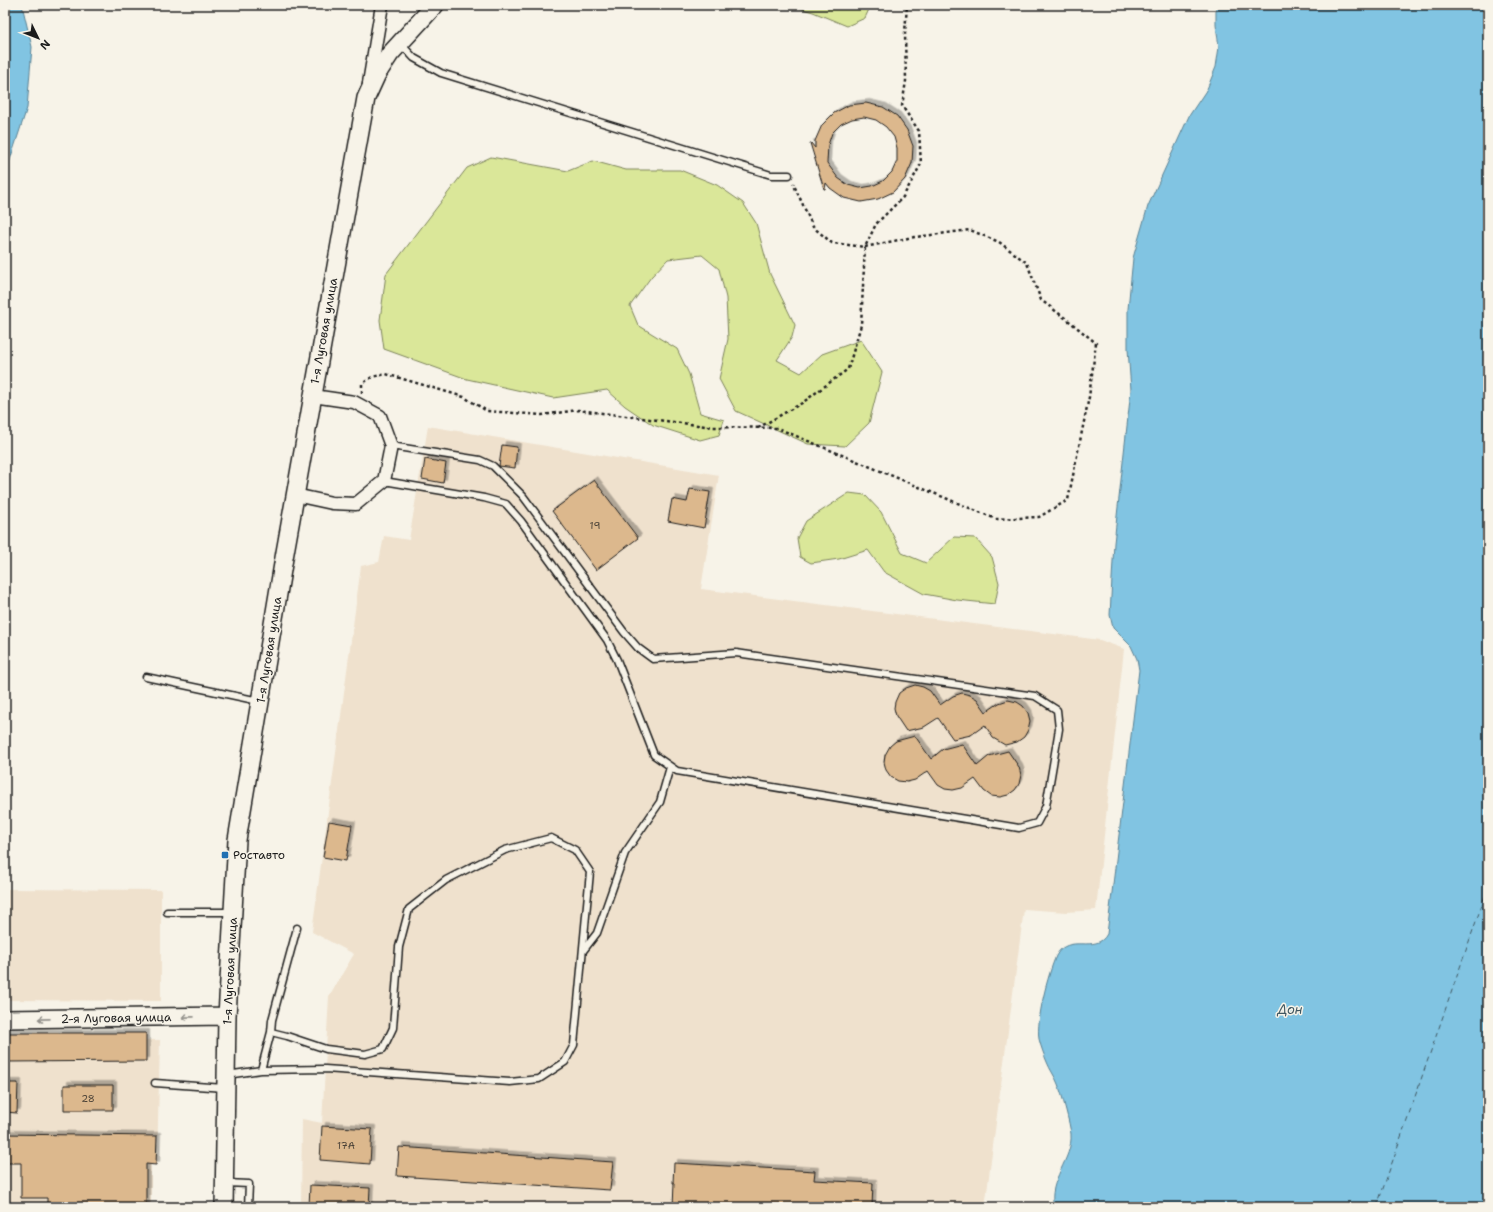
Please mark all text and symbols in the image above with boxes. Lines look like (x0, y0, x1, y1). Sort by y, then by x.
north arrow (18, 18, 58, 58)
text: N (36, 36, 53, 53)
street label: 1-я Луговая улица (307, 276, 341, 385)
house number: 19 (590, 519, 600, 532)
street label: 1-я Луговая улица (253, 595, 285, 704)
place label: Роставто (233, 847, 285, 863)
marker: Роставто (220, 850, 230, 860)
street label: 1-я Луговая улица (219, 916, 241, 1025)
water label: Дон (1277, 1001, 1303, 1018)
street label: 2-я Луговая улица (61, 1009, 172, 1027)
one-way arrow (182, 1013, 195, 1021)
one-way arrow (38, 1015, 51, 1023)
house number: 28 (81, 1092, 95, 1105)
house number: 17А (337, 1139, 355, 1152)

